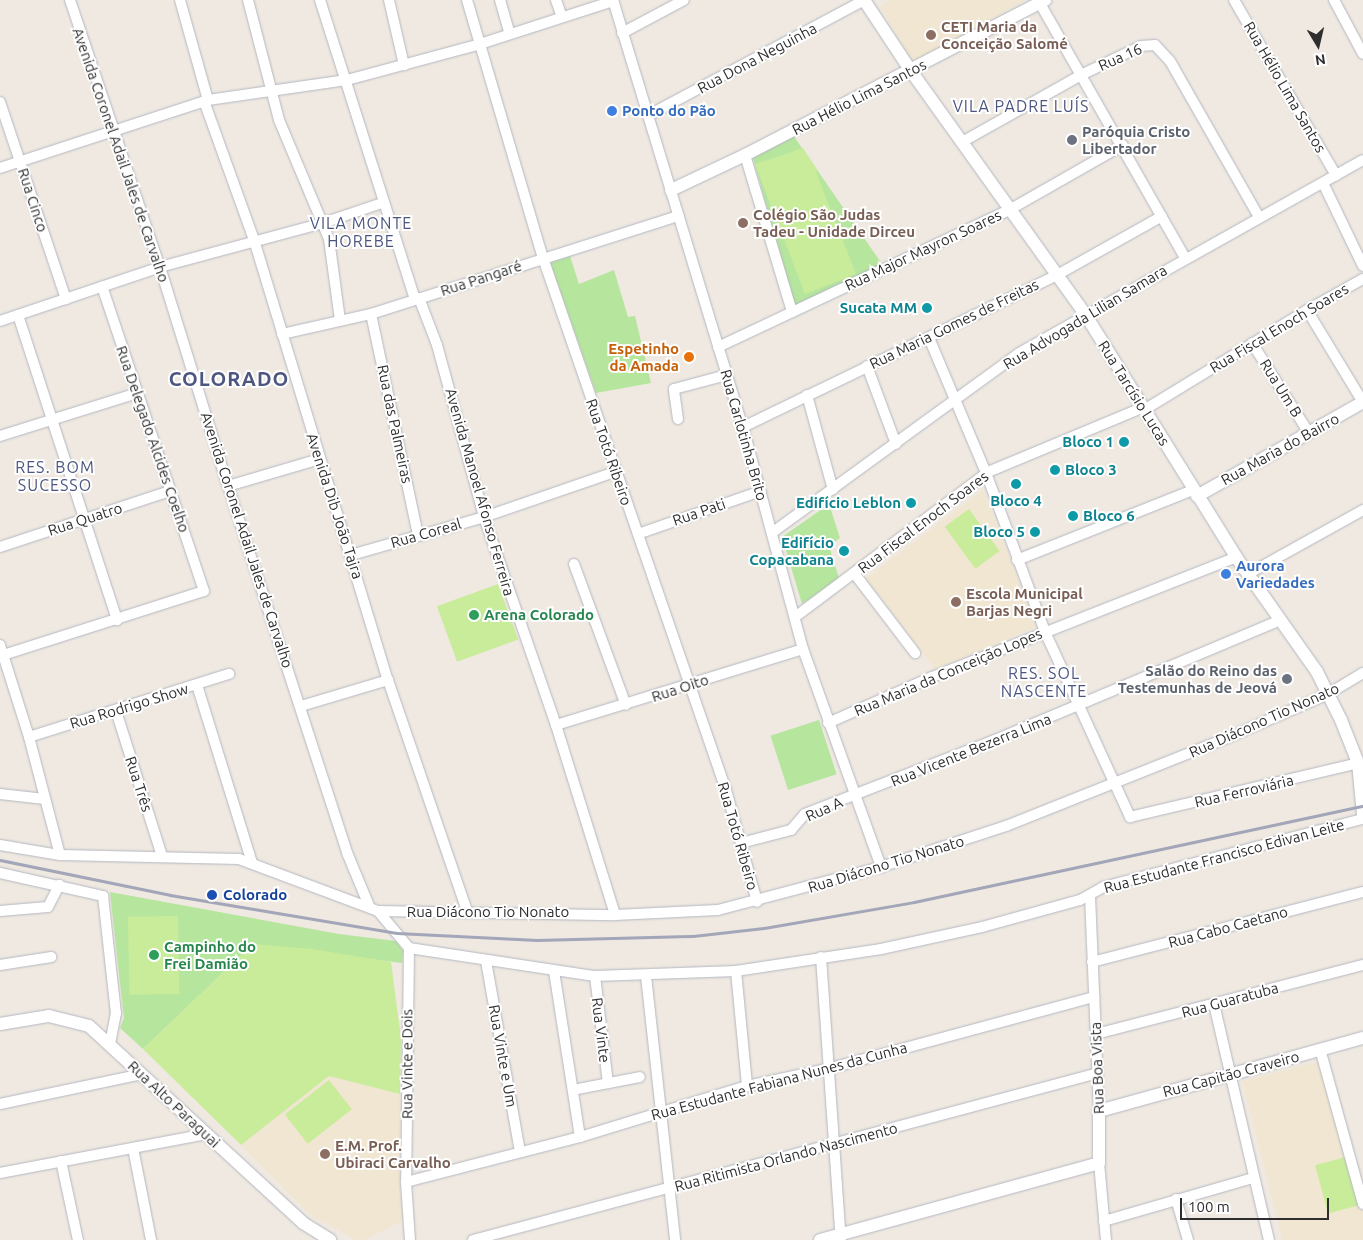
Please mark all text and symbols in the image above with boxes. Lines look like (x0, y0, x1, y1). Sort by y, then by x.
place label: CETI Maria da Conceição Salomé (941, 17, 1068, 52)
street label: Rua Hélio Lima Santos (1240, 18, 1330, 156)
street label: Rua Dona Neguinha (694, 19, 820, 97)
north arrow (1293, 20, 1343, 70)
street label: Avenida Coronel Adail Jales de Carvalho (69, 25, 173, 285)
marker: CETI Maria da Conceição Salomé (925, 29, 937, 41)
street label: Rua 16 (1095, 39, 1145, 75)
text: N (1314, 51, 1327, 69)
street label: Rua Hélio Lima Santos (789, 55, 929, 139)
district label: VILA PADRE LUÍS (951, 96, 1091, 116)
place label: Ponto do Pão (622, 102, 716, 120)
marker: Ponto do Pão (606, 105, 618, 117)
place label: Paróquia Cristo Libertador (1082, 122, 1190, 157)
marker: Paróquia Cristo Libertador (1066, 134, 1078, 146)
street label: Rua Cinco (14, 166, 52, 234)
place label: Colégio São Judas Tadeu - Unidade Dirceu (753, 205, 915, 240)
street label: Rua Major Mayron Soares (842, 206, 1004, 294)
district label: VILA MONTE HOREBE (308, 213, 414, 251)
marker: Colégio São Judas Tadeu - Unidade Dirceu (737, 217, 749, 229)
street label: Rua Pangaré (438, 256, 524, 300)
street label: Rua Advogada Lilian Samara (1000, 261, 1170, 373)
street label: Rua Maria Gomes de Freitas (866, 275, 1042, 373)
street label: Rua Fiscal Enoch Soares (1206, 279, 1352, 377)
place label: Sucata MM (840, 299, 917, 317)
marker: Sucata MM (921, 302, 933, 314)
street label: Rua Tarcísio Lucas (1094, 337, 1174, 449)
place label: Espetinho da Amada (608, 339, 679, 374)
street label: Rua Delegado Alcides Coelho (113, 343, 193, 535)
marker: Espetinho da Amada (683, 351, 695, 363)
street label: Rua Um B (1256, 356, 1306, 420)
street label: Rua das Palmeiras (374, 363, 416, 485)
district label: COLORADO (168, 366, 290, 390)
street label: Rua Carlotinha Brito (717, 367, 771, 503)
street label: Avenida Manoel Afonso Ferreira (442, 386, 518, 598)
street label: Rua Totó Ribeiro (582, 396, 636, 508)
street label: Rua Maria do Bairro (1218, 409, 1342, 489)
street label: Avenida Coronel Adail Jales de Carvalho (197, 410, 297, 670)
street label: Avenida Dib João Tajra (303, 431, 367, 581)
place label: Bloco 1 (1062, 433, 1114, 451)
marker: Bloco 1 (1118, 436, 1130, 448)
district label: RES. BOM SUCESSO (14, 457, 96, 495)
place label: Bloco 3 (1065, 461, 1117, 479)
marker: Bloco 3 (1049, 464, 1061, 476)
street label: Rua Fiscal Enoch Soares (854, 467, 992, 577)
marker: Bloco 4 (1010, 478, 1022, 490)
place label: Bloco 4 (990, 492, 1042, 510)
place label: Edifício Leblon (796, 494, 901, 512)
street label: Rua Pati (670, 495, 728, 529)
marker: Edifício Leblon (905, 497, 917, 509)
street label: Rua Quatro (45, 498, 125, 540)
place label: Bloco 6 (1083, 507, 1135, 525)
marker: Bloco 6 (1067, 510, 1079, 522)
street label: Rua Coreal (389, 514, 463, 552)
place label: Bloco 5 (973, 523, 1025, 541)
marker: Bloco 5 (1029, 526, 1041, 538)
place label: Edifício Copacabana (749, 533, 834, 568)
marker: Edifício Copacabana (838, 545, 850, 557)
place label: Aurora Variedades (1236, 556, 1315, 591)
marker: Aurora Variedades (1220, 568, 1232, 580)
place label: Escola Municipal Barjas Negri (966, 584, 1083, 619)
marker: Escola Municipal Barjas Negri (950, 596, 962, 608)
place label: Arena Colorado (484, 606, 594, 624)
marker: Arena Colorado (468, 609, 480, 621)
street label: Rua Maria da Conceição Lopes (851, 624, 1045, 720)
place label: Salão do Reino das Testemunhas de Jeová (1118, 661, 1277, 696)
district label: RES. SOL NASCENTE (1000, 663, 1088, 701)
street label: Rua Oito (649, 670, 711, 706)
marker: Salão do Reino das Testemunhas de Jeová (1281, 673, 1293, 685)
street label: Rua Rodrigo Show (68, 679, 190, 733)
street label: Rua Diácono Tio Nonato (1186, 679, 1342, 761)
street label: Rua Vicente Bezerra Lima (888, 710, 1054, 790)
street label: Rua Três (122, 754, 156, 814)
street label: Rua Ferroviária (1193, 771, 1295, 811)
street label: Rua Totó Ribeiro (714, 780, 762, 892)
street label: Rua A (803, 793, 845, 825)
street label: Rua Estudante Francisco Edivan Leite (1102, 815, 1346, 897)
street label: Rua Diácono Tio Nonato (806, 832, 966, 896)
place label: Colorado (223, 886, 287, 904)
marker: Colorado (205, 888, 219, 902)
street label: Rua Cabo Caetano (1166, 902, 1290, 952)
street label: Rua Diácono Tio Nonato (407, 903, 569, 921)
place label: Campinho do Frei Damião (164, 937, 256, 972)
marker: Campinho do Frei Damião (148, 949, 160, 961)
street label: Rua Guaratuba (1180, 978, 1280, 1022)
street label: Rua Vinte (588, 996, 614, 1064)
street label: Rua Vinte e Um (485, 1003, 521, 1109)
street label: Rua Vinte e Dois (398, 1009, 416, 1119)
street label: Rua Boa Vista (1086, 1022, 1108, 1114)
street label: Rua Estudante Fabiana Nunes da Cunha (649, 1038, 909, 1124)
street label: Rua Capitão Craveiro (1161, 1047, 1301, 1101)
street label: Rua Alto Paraguai (124, 1057, 224, 1151)
street label: Rua Ritimista Orlando Nascimento (672, 1119, 900, 1195)
place label: E.M. Prof. Ubiraci Carvalho (335, 1136, 451, 1171)
marker: E.M. Prof. Ubiraci Carvalho (319, 1148, 331, 1160)
scale bar (1183, 1188, 1332, 1220)
text: 100 m (1188, 1198, 1230, 1215)

